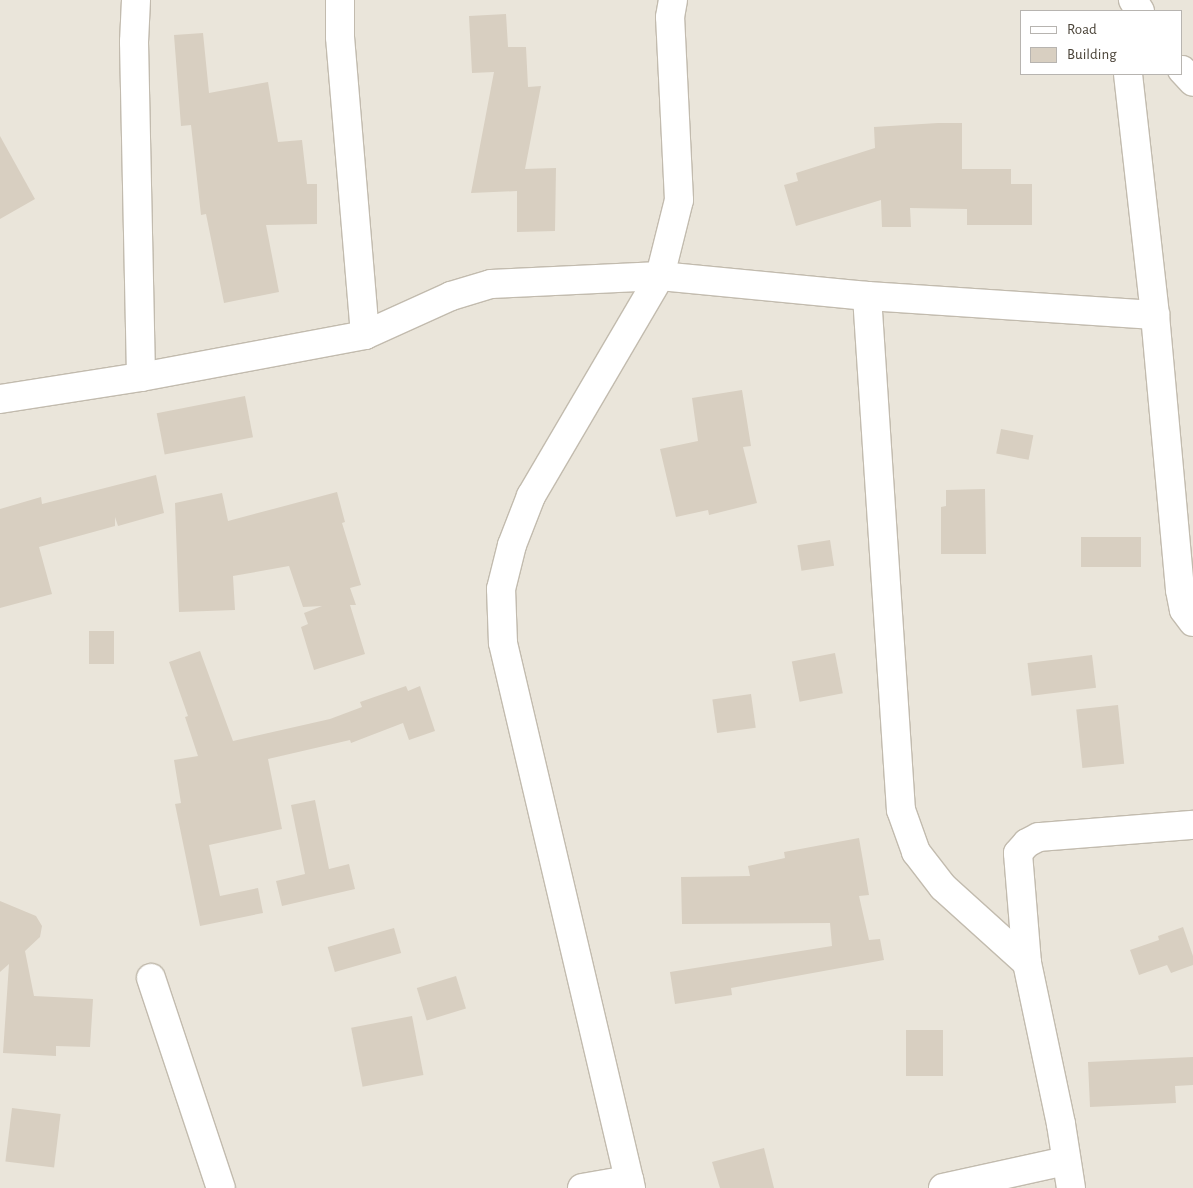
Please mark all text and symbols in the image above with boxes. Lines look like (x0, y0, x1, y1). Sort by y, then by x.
legend (1020, 10, 1183, 75)
text: Road (1067, 22, 1097, 37)
text: Building (1067, 47, 1117, 62)

